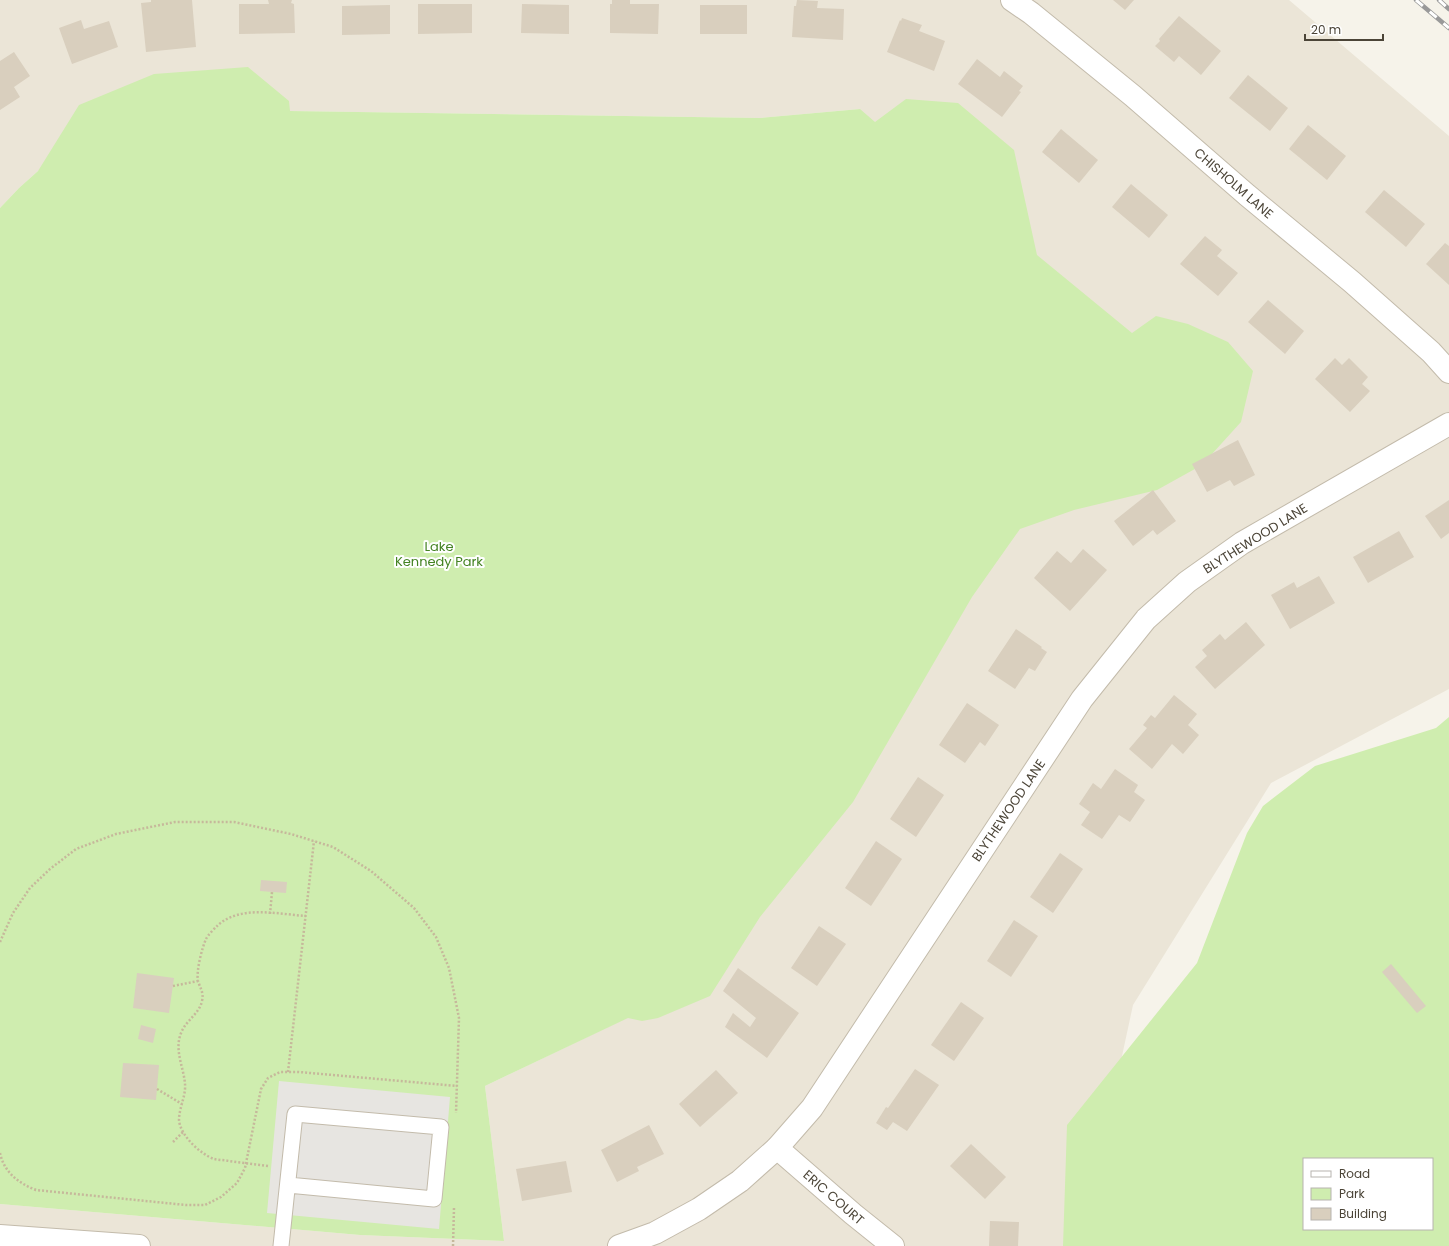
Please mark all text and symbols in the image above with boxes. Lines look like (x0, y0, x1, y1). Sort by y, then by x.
scale bar (1305, 16, 1383, 42)
text: 20 m (1311, 21, 1341, 38)
street label: CHISHOLM LANE (1190, 144, 1277, 223)
street label: BLYTHEWOOD LANE (1199, 499, 1311, 578)
park label: Lake Kennedy Park (395, 537, 483, 571)
street label: BLYTHEWOOD LANE (967, 755, 1050, 865)
legend (1303, 1158, 1433, 1230)
text: Road (1339, 1165, 1370, 1182)
street label: ERIC COURT (799, 1166, 868, 1229)
text: Park (1339, 1185, 1366, 1202)
text: Building (1339, 1205, 1387, 1222)

